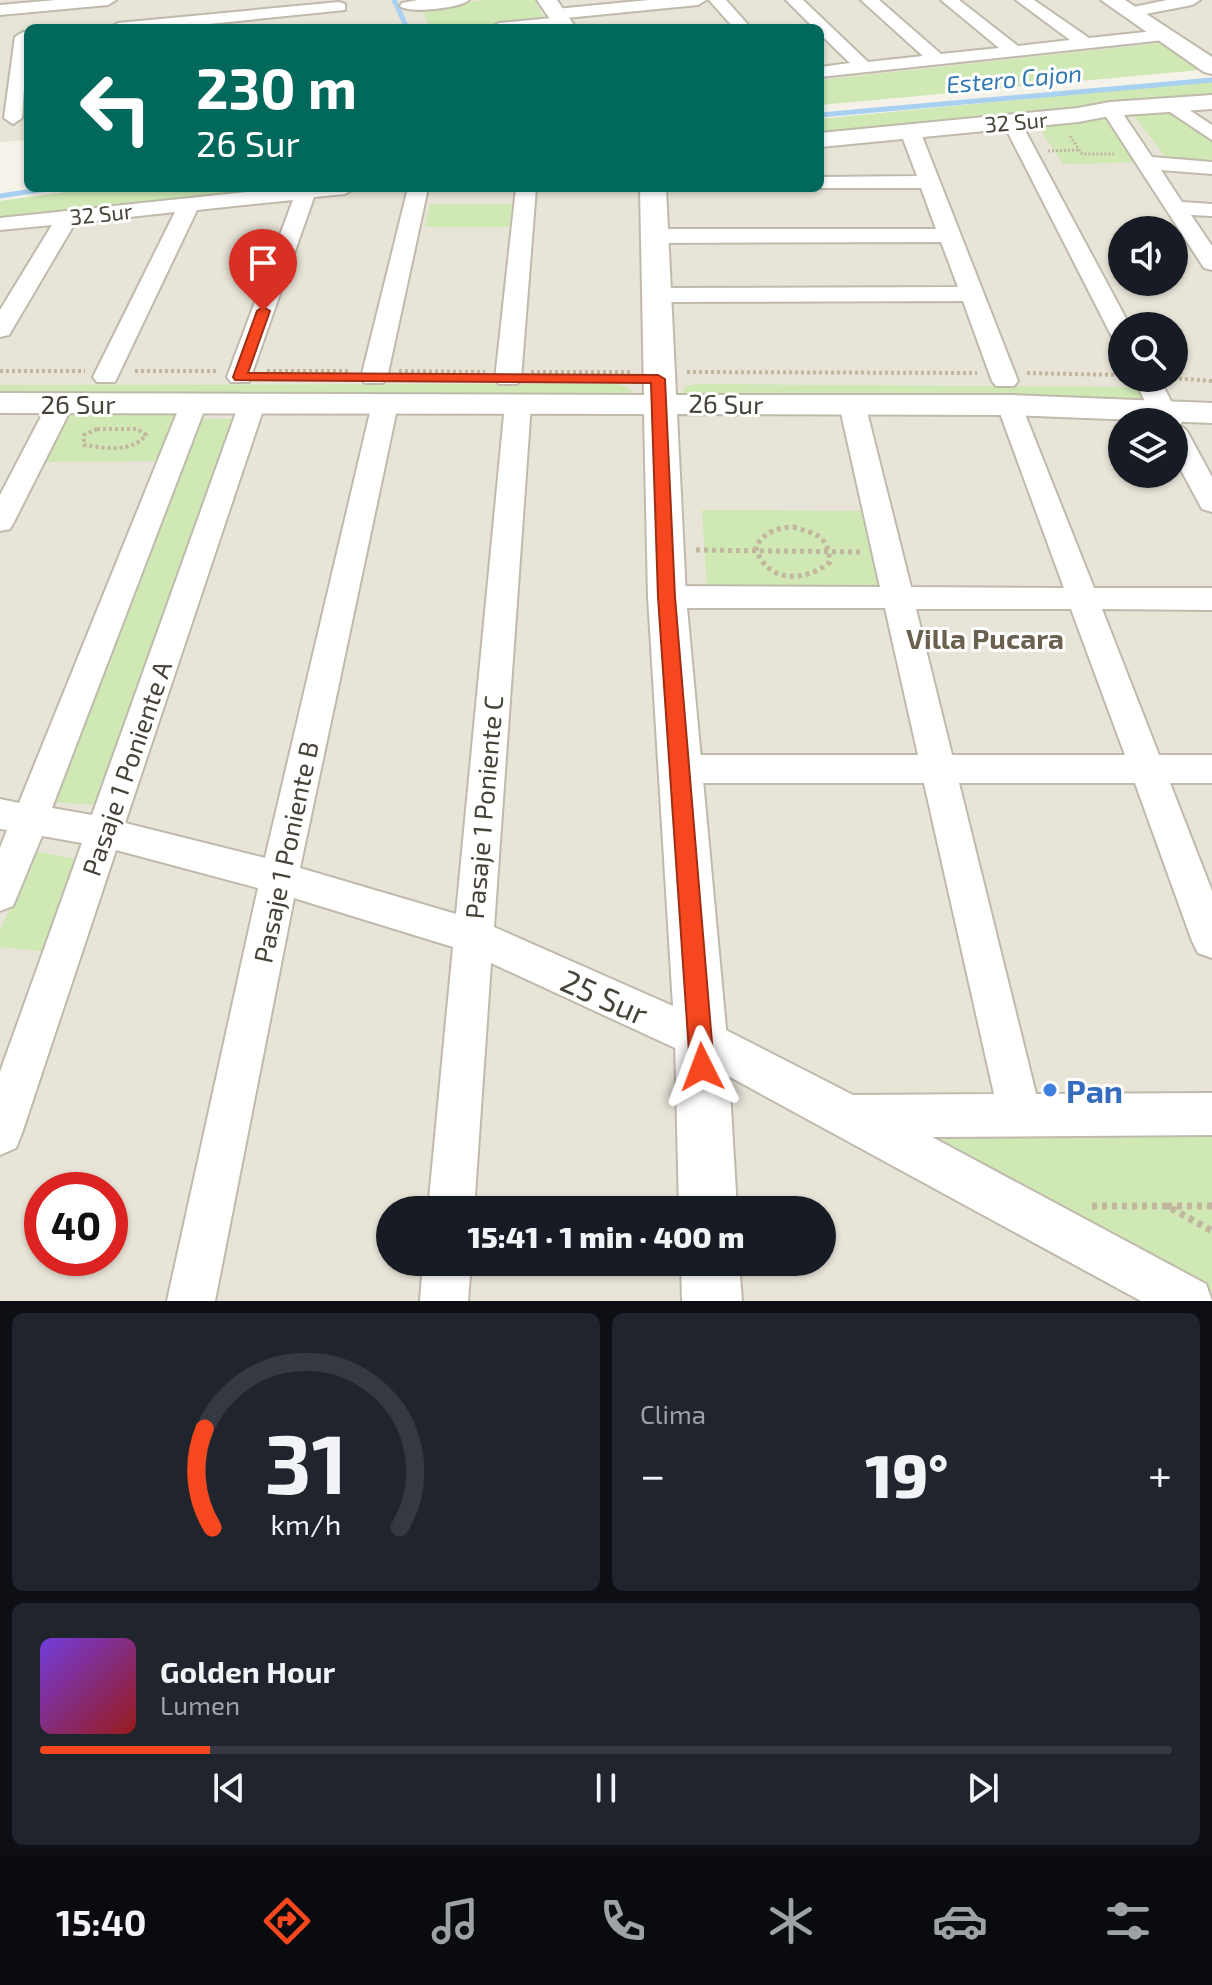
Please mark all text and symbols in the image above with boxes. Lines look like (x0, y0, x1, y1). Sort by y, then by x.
text: 230 m (196, 53, 357, 120)
icon: left (64, 56, 168, 160)
water label: Estero Cajon (945, 58, 1083, 98)
street label: 32 Sur (983, 105, 1049, 137)
text: 26 Sur (196, 121, 300, 164)
street label: 32 Sur (68, 197, 134, 229)
map controls (1108, 216, 1188, 488)
button: sound (1108, 216, 1188, 296)
pin (229, 229, 297, 311)
icon: arrive (241, 241, 285, 285)
button: search (1108, 312, 1188, 392)
street label: 26 Sur (688, 387, 764, 419)
street label: 26 Sur (40, 388, 116, 419)
button: layers (1108, 408, 1188, 488)
district label: Villa Pucara (906, 621, 1064, 655)
street label: Pasaje 1 Poniente A (75, 656, 177, 880)
street label: Pasaje 1 Poniente C (458, 694, 508, 920)
street label: Pasaje 1 Poniente B (246, 738, 324, 966)
street label: 25 Sur (556, 960, 655, 1032)
position arrow (660, 1025, 744, 1109)
place label: Pan (1066, 1071, 1123, 1109)
marker: Pan (1041, 1081, 1059, 1099)
speed limit sign: 40 (24, 1172, 128, 1276)
text: 15:41 · 1 min · 400 m (467, 1218, 745, 1254)
text: Clima (640, 1398, 706, 1429)
text: 31 (264, 1411, 348, 1511)
text: 19° (865, 1438, 948, 1510)
text: − (640, 1447, 666, 1500)
text: + (1148, 1447, 1172, 1500)
text: km/h (271, 1506, 341, 1541)
text: Golden Hour (160, 1653, 335, 1689)
text: Lumen (160, 1689, 240, 1720)
icon: previous (207, 1766, 251, 1810)
icon: pause (584, 1766, 628, 1810)
icon: next (961, 1766, 1005, 1810)
icon: directions (259, 1893, 315, 1949)
icon: music (427, 1893, 483, 1949)
icon: phone (595, 1893, 651, 1949)
icon: climate (763, 1893, 819, 1949)
icon: car (932, 1893, 988, 1949)
icon: filters (1100, 1893, 1156, 1949)
text: 15:40 (56, 1900, 146, 1943)

